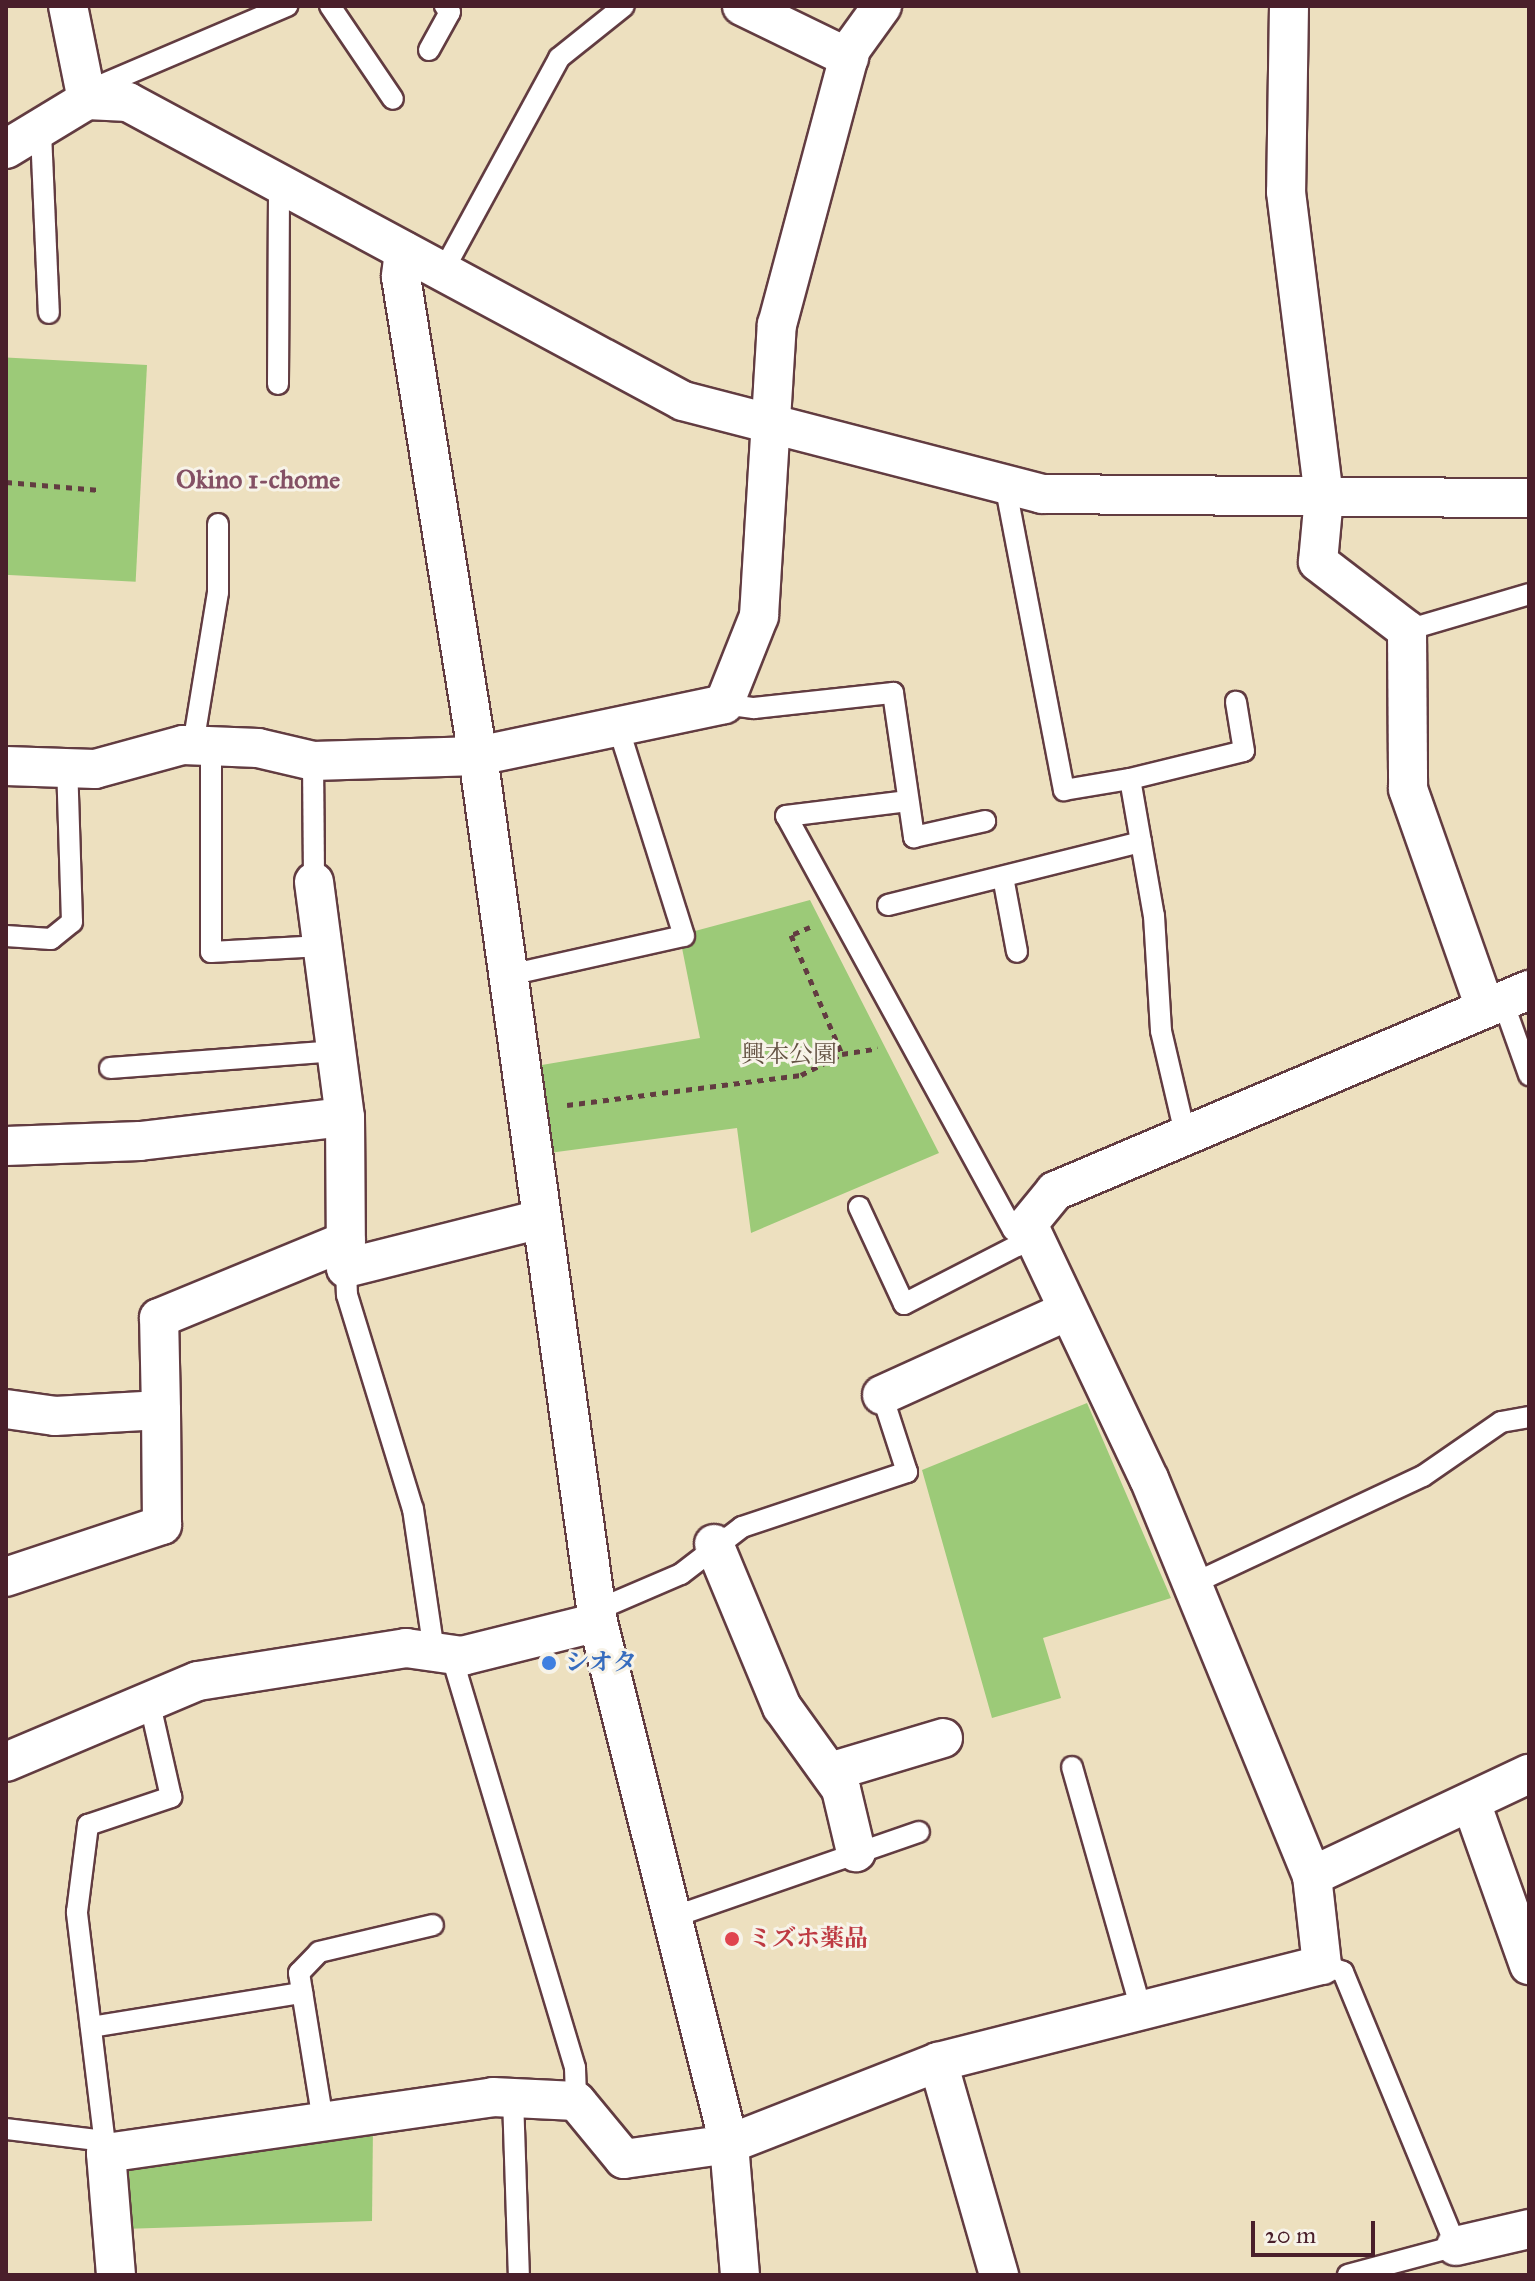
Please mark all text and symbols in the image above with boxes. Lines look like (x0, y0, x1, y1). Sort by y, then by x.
district label: Okino 1-chome (176, 464, 340, 496)
park label: 興本公園 (741, 1041, 837, 1069)
place label: シオタ (565, 1649, 637, 1677)
marker: シオタ (540, 1654, 558, 1672)
place label: ミズホ薬品 (748, 1925, 868, 1953)
marker: ミズホ薬品 (723, 1930, 741, 1948)
scale bar (1255, 2205, 1379, 2255)
text: 20 m (1265, 2220, 1316, 2250)

